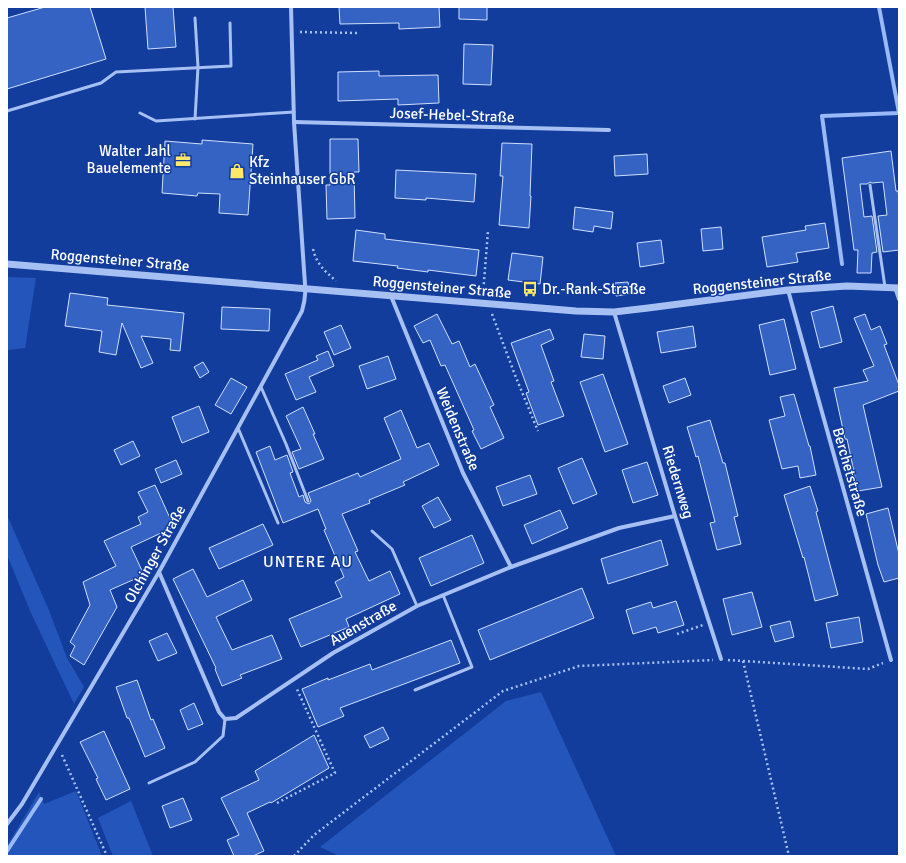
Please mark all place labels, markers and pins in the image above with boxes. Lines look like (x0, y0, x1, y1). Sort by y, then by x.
place label: Walter Jahl Bauelemente (87, 142, 171, 177)
office icon: Walter Jahl Bauelemente (174, 151, 192, 169)
place label: Kfz Steinhauser GbR (249, 153, 356, 188)
shop icon: Kfz Steinhauser GbR (228, 162, 246, 180)
bus stop icon: Dr.-Rank-Straße (521, 280, 539, 298)
place label: Dr.-Rank-Straße (542, 280, 646, 298)

